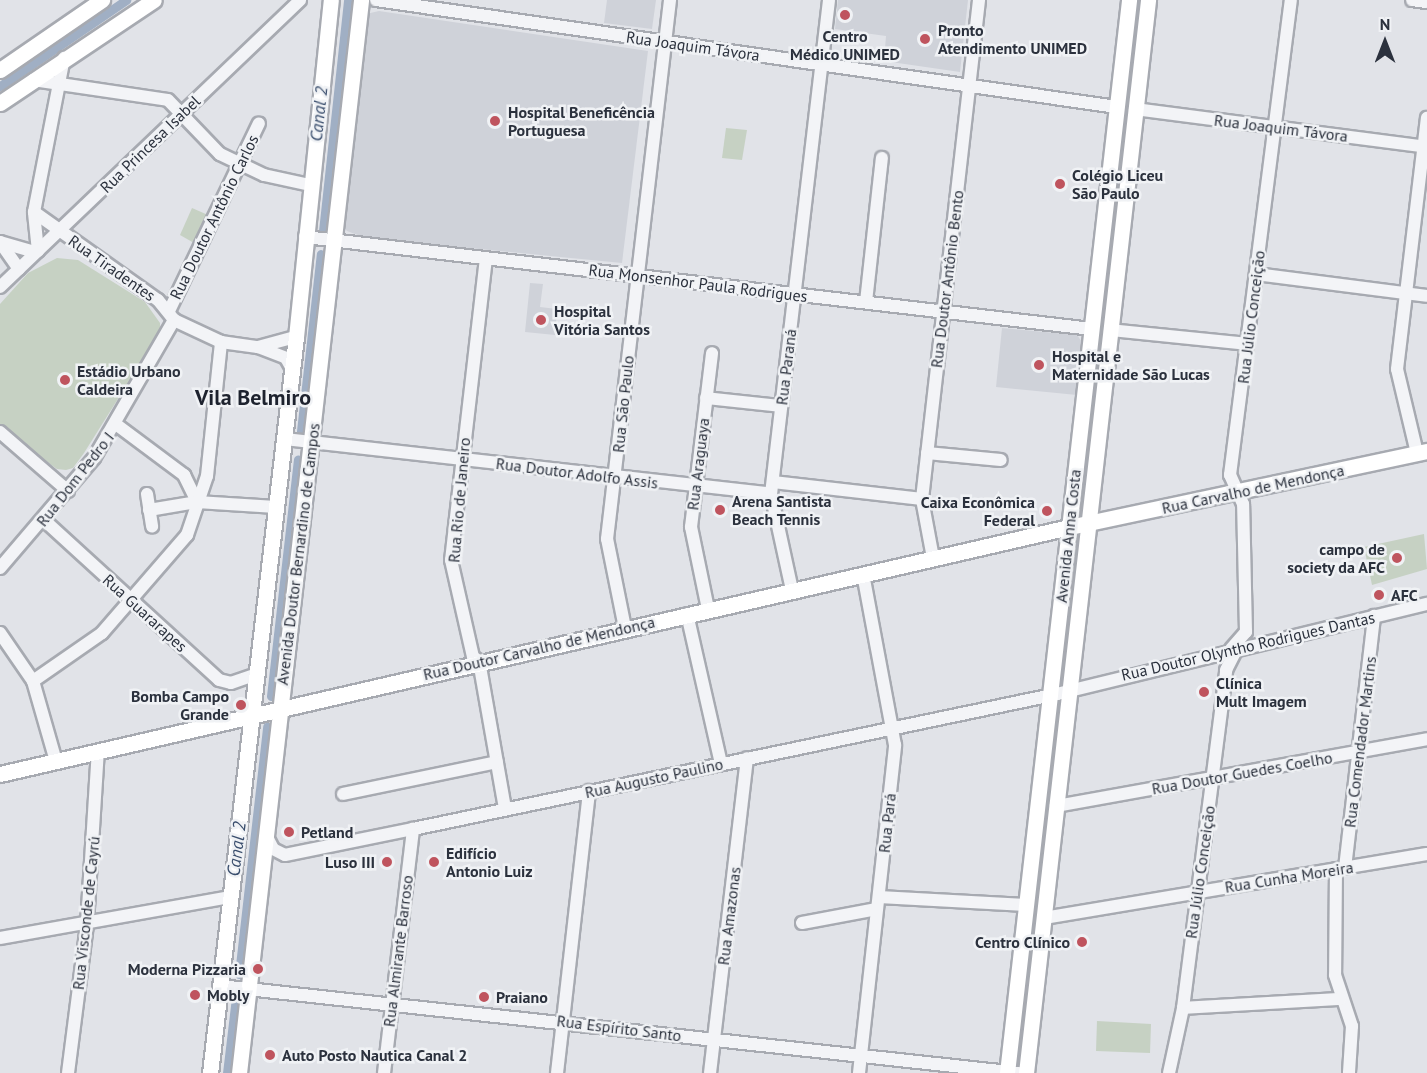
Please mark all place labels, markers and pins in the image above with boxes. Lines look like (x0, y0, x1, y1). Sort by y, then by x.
marker: Centro Médico UNIMED (836, 6, 854, 24)
place label: Pronto Atendimento UNIMED (938, 20, 1087, 58)
place label: Centro Médico UNIMED (790, 26, 900, 64)
marker: Pronto Atendimento UNIMED (916, 30, 934, 48)
place label: Hospital Beneficência Portuguesa (508, 102, 655, 140)
marker: Hospital Beneficência Portuguesa (486, 112, 504, 130)
place label: Colégio Liceu São Paulo (1072, 165, 1163, 203)
marker: Colégio Liceu São Paulo (1053, 177, 1067, 191)
place label: Hospital Vitória Santos (554, 301, 650, 339)
marker: Hospital Vitória Santos (532, 311, 550, 329)
place label: Hospital e Maternidade São Lucas (1052, 346, 1210, 384)
marker: Hospital e Maternidade São Lucas (1030, 356, 1048, 374)
place label: Estádio Urbano Caldeira (77, 361, 181, 399)
marker: Estádio Urbano Caldeira (58, 373, 72, 387)
place label: Arena Santista Beach Tennis (732, 491, 831, 529)
place label: Caixa Econômica Federal (921, 492, 1035, 530)
marker: Arena Santista Beach Tennis (713, 503, 727, 517)
marker: Caixa Econômica Federal (1040, 504, 1054, 518)
place label: campo de society da AFC (1286, 539, 1385, 577)
marker: campo de society da AFC (1390, 551, 1404, 565)
place label: AFC (1391, 585, 1418, 605)
marker: AFC (1372, 588, 1386, 602)
place label: Clínica Mult Imagem (1216, 673, 1307, 711)
marker: Clínica Mult Imagem (1197, 685, 1211, 699)
place label: Bomba Campo Grande (131, 686, 229, 724)
marker: Bomba Campo Grande (234, 698, 248, 712)
place label: Petland (301, 822, 353, 842)
marker: Petland (282, 825, 296, 839)
place label: Edifício Antonio Luiz (446, 843, 533, 881)
place label: Luso III (325, 852, 375, 872)
marker: Luso III (380, 855, 394, 869)
marker: Edifício Antonio Luiz (427, 855, 441, 869)
place label: Centro Clínico (975, 932, 1070, 952)
marker: Centro Clínico (1075, 935, 1089, 949)
place label: Moderna Pizzaria (128, 959, 246, 979)
marker: Moderna Pizzaria (251, 962, 265, 976)
place label: Mobly (207, 985, 249, 1005)
place label: Praiano (496, 987, 548, 1007)
marker: Mobly (188, 988, 202, 1002)
marker: Praiano (477, 990, 491, 1004)
place label: Auto Posto Nautica Canal 2 (282, 1045, 468, 1065)
marker: Auto Posto Nautica Canal 2 (263, 1048, 277, 1062)

